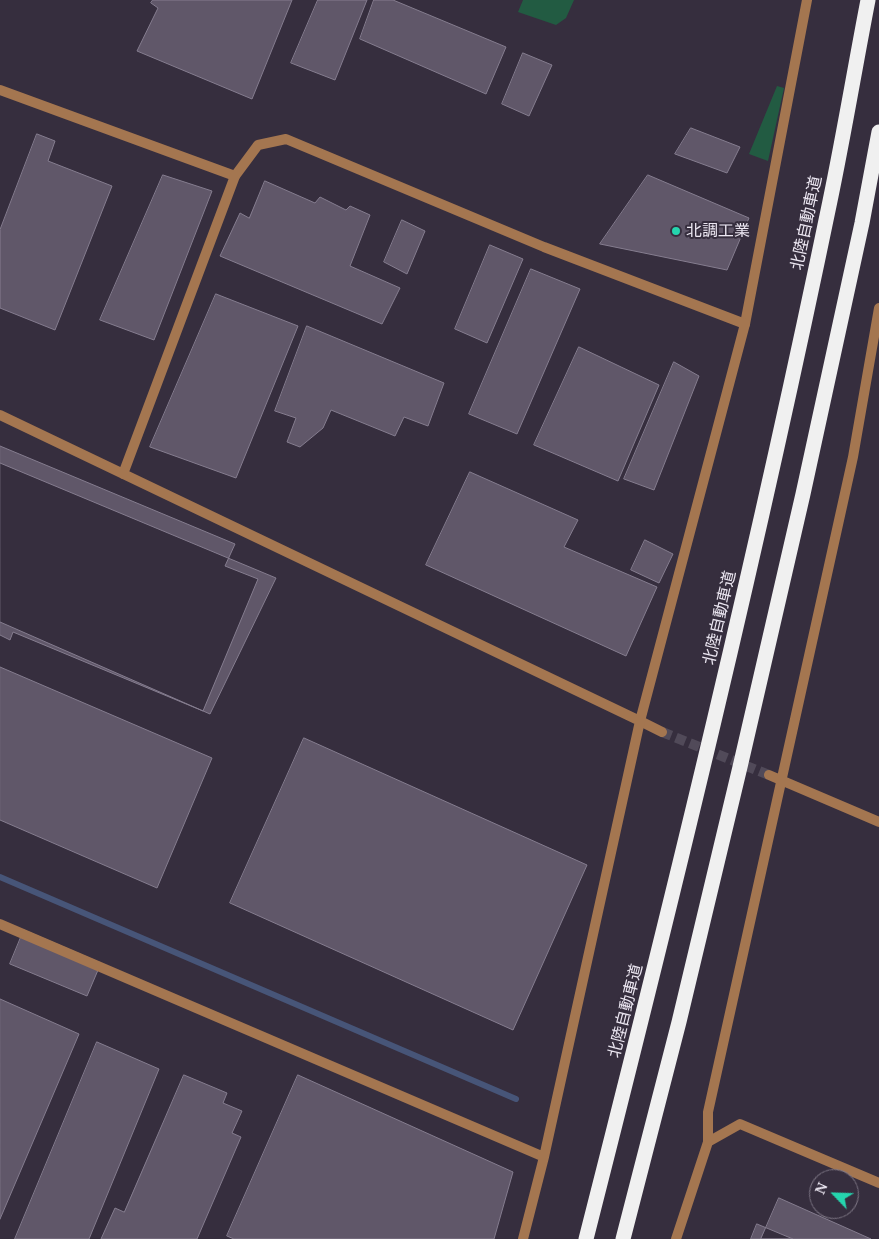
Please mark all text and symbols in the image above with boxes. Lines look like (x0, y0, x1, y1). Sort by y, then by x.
street label: 北陸自動車道 (788, 174, 826, 272)
place label: 北調工業 (686, 221, 750, 241)
marker: 北調工業 (670, 225, 682, 237)
street label: 北陸自動車道 (700, 569, 740, 667)
street label: 北陸自動車道 (605, 962, 647, 1060)
north arrow (809, 1169, 859, 1219)
text: N (810, 1179, 832, 1197)

